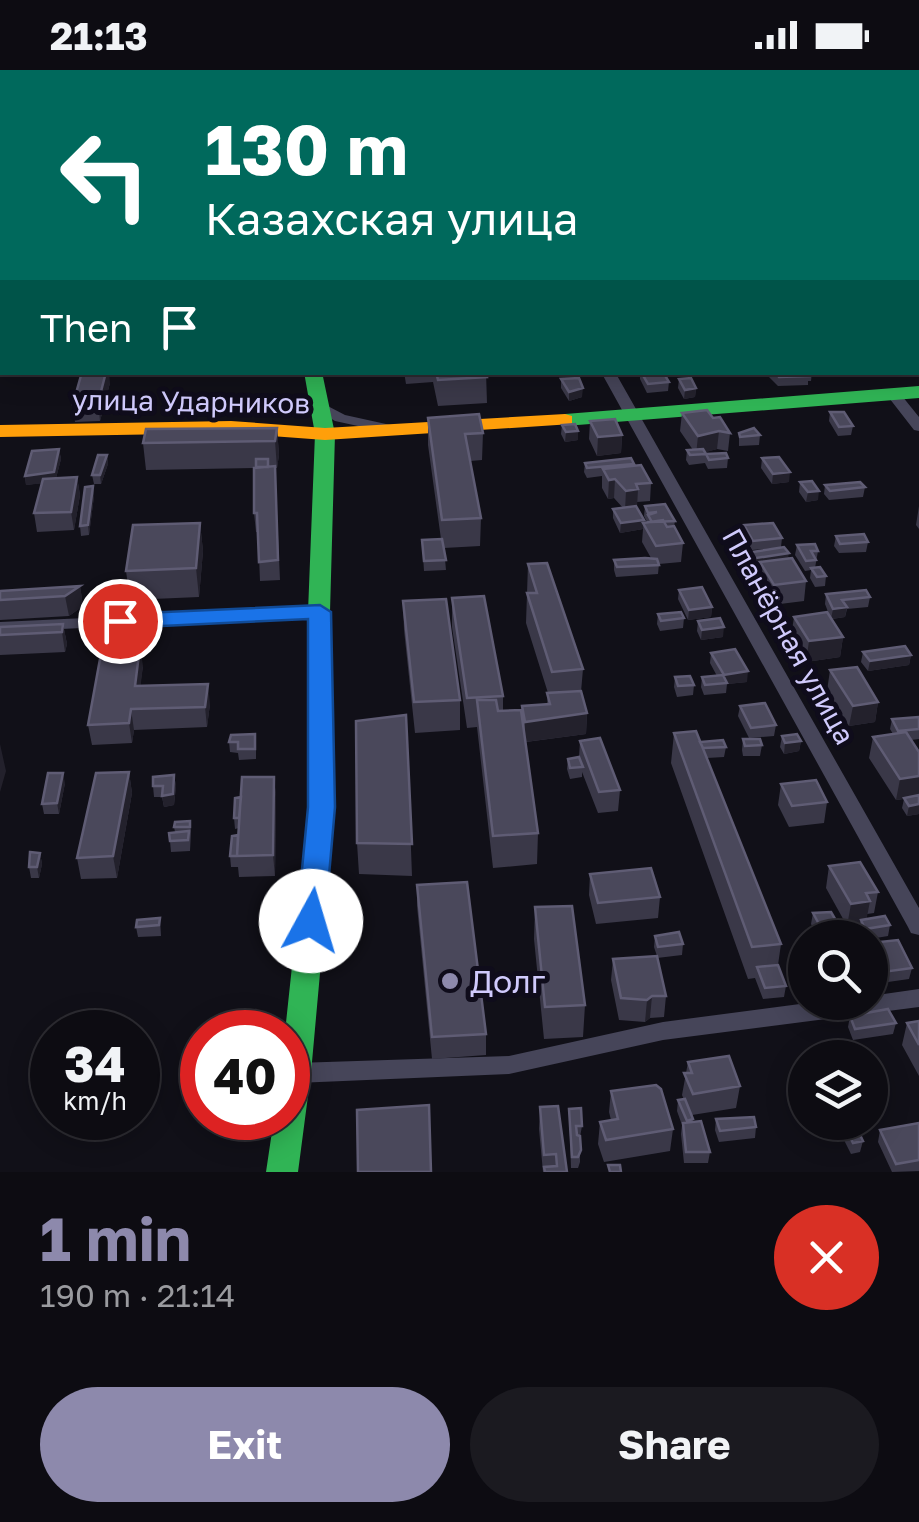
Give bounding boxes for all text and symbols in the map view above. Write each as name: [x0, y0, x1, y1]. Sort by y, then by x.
text: 21:13: [50, 13, 148, 58]
text: 130 m: [205, 106, 408, 190]
icon: left: [40, 110, 170, 240]
text: Казахская улица: [205, 191, 579, 245]
icon: arrive: [152, 300, 207, 355]
text: Then: [40, 305, 132, 350]
street label: улица Ударников: [72, 382, 310, 420]
street label: Планёрная улица: [716, 522, 862, 750]
pin: [78, 579, 163, 664]
icon: arrive: [93, 594, 148, 649]
position arrow: [259, 869, 363, 973]
map controls: [788, 920, 888, 1140]
button: search: [788, 920, 888, 1020]
place label: Долг: [470, 962, 546, 1000]
marker: Долг: [439, 970, 461, 992]
speed limit sign: 40: [180, 1010, 310, 1140]
text: 34: [64, 1033, 126, 1093]
button: layers: [788, 1040, 888, 1140]
text: km/h: [63, 1085, 127, 1116]
text: 1 min: [40, 1202, 191, 1274]
button: close: [774, 1205, 879, 1310]
text: 190 m · 21:14: [40, 1276, 235, 1314]
button: Exit: [40, 1387, 450, 1502]
button: Share: [470, 1387, 879, 1502]

